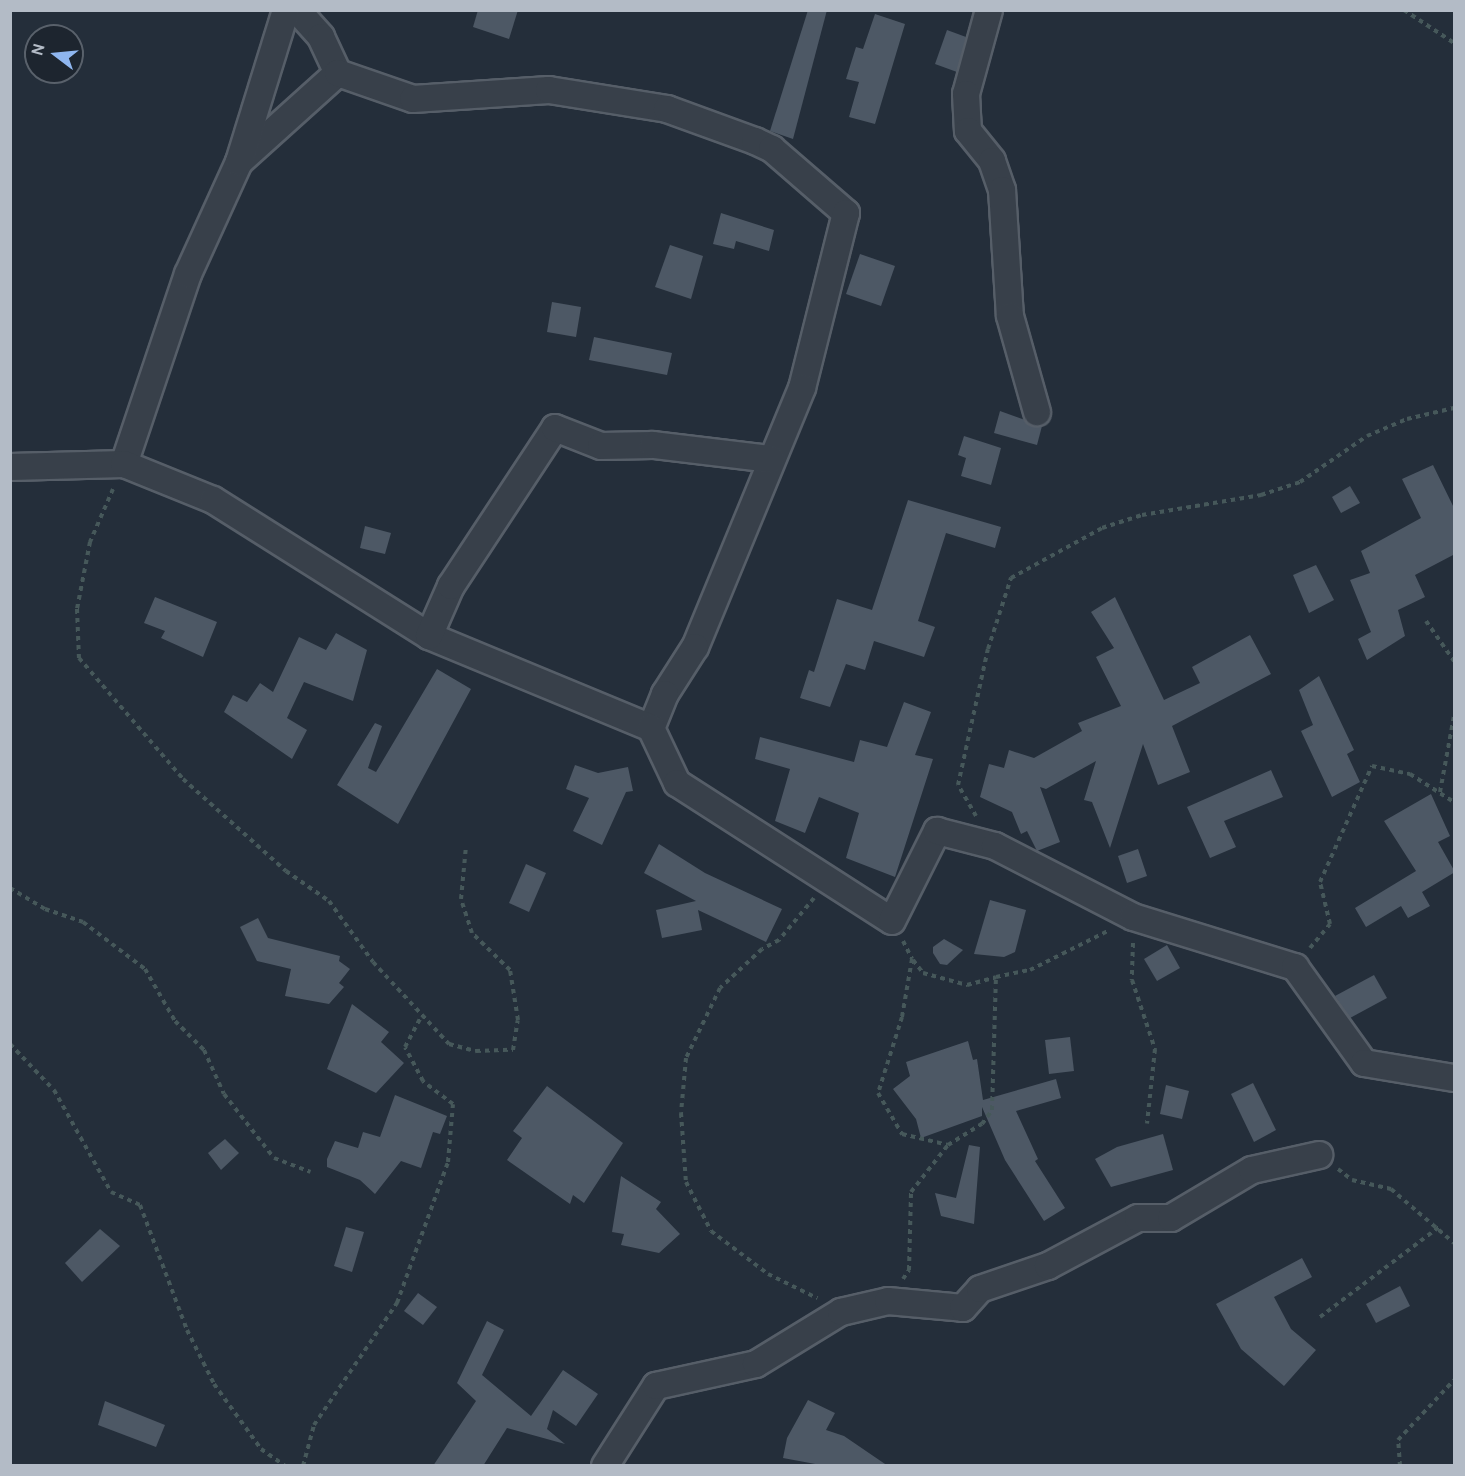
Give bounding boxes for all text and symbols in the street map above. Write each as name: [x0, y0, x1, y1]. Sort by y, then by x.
north arrow: [24, 24, 84, 84]
text: N: [27, 41, 49, 58]

